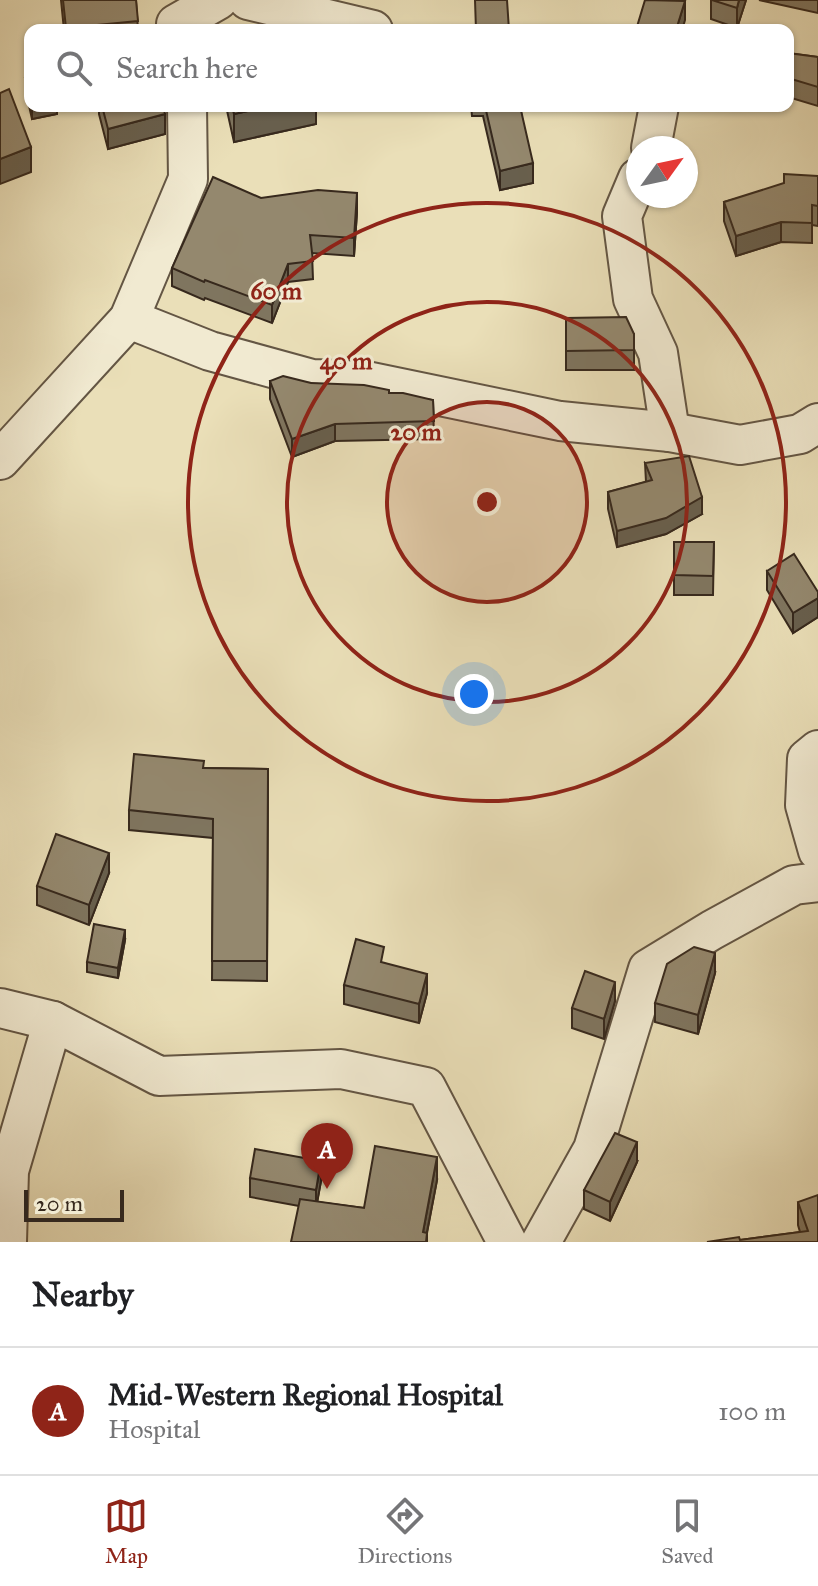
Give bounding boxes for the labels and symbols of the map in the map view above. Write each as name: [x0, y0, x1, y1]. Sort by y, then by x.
north arrow: [626, 136, 698, 208]
text: 60 m: [250, 276, 303, 306]
text: 40 m: [320, 346, 373, 376]
text: 20 m: [390, 417, 442, 447]
centre of rings: [473, 488, 501, 516]
your location: [454, 674, 494, 714]
pin: A: [301, 1123, 353, 1189]
scale bar: [24, 1186, 124, 1222]

